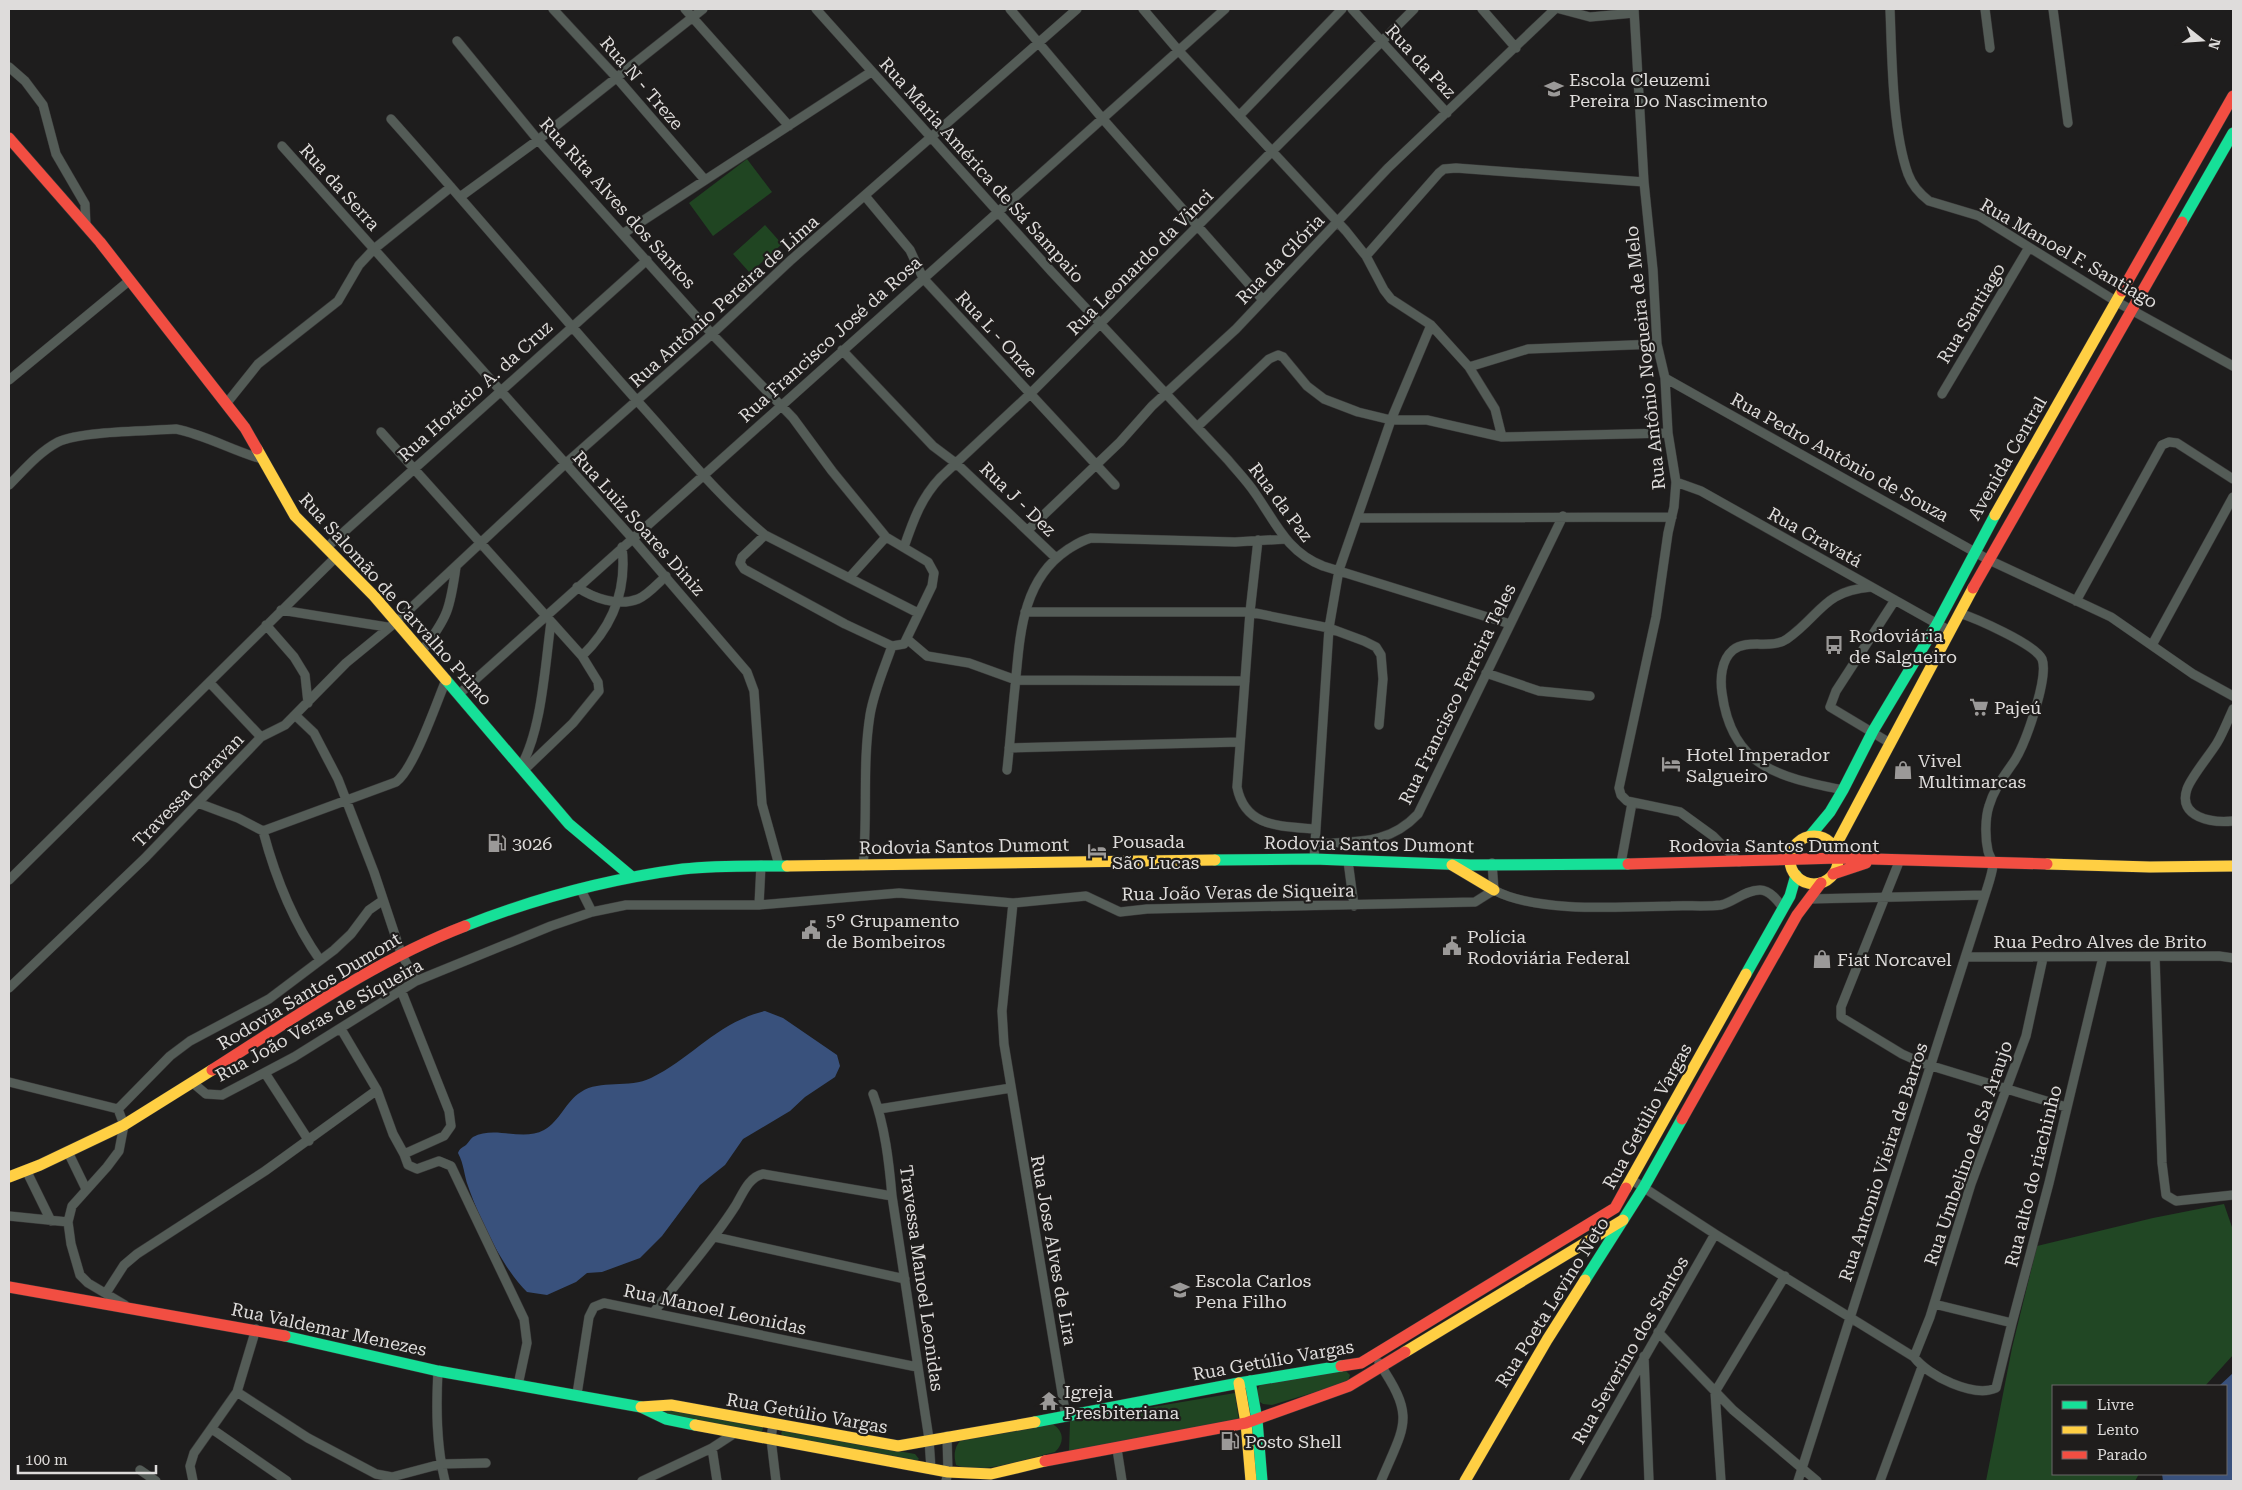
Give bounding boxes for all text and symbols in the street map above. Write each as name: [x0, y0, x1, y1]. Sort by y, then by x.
north arrow: [2177, 15, 2227, 65]
street label: Rua da Paz: [1382, 20, 1461, 103]
street label: Rua N - Treze: [596, 32, 688, 134]
text: N: [2205, 36, 2224, 52]
street label: Rua Maria América de Sá Sampaio: [875, 53, 1089, 287]
place label: Escola Cleuzemi Pereira Do Nascimento: [1569, 69, 1768, 111]
school or university icon: Escola Cleuzemi Pereira Do Nascimento: [1543, 78, 1565, 100]
street label: Rua Rita Alves dos Santos: [536, 113, 700, 293]
street label: Rua da Serra: [296, 139, 385, 235]
street label: Rua Leonardo da Vinci: [1063, 185, 1217, 339]
street label: Rua Manoel F. Santiago: [1977, 194, 2161, 312]
street label: Rua da Glória: [1232, 209, 1328, 308]
street label: Rua Antônio Pereira de Lima: [625, 210, 823, 391]
street label: Rua Antônio Nogueira de Melo: [1621, 225, 1669, 491]
street label: Rua Francisco José da Rosa: [734, 251, 926, 426]
street label: Rua Santiago: [1933, 259, 2009, 367]
street label: Rua L - Onze: [952, 287, 1042, 382]
street label: Rua Horácio A. da Cruz: [394, 316, 557, 466]
street label: Rua Pedro Antônio de Souza: [1727, 388, 1953, 526]
street label: Avenida Central: [1963, 392, 2051, 523]
street label: Rua Luiz Soares Diniz: [569, 447, 710, 600]
street label: Rua J - Dez: [976, 458, 1061, 541]
street label: Rua da Paz: [1245, 459, 1318, 546]
street label: Rua Salomão de Carvalho Primo: [295, 489, 497, 709]
street label: Rua Gravatá: [1764, 503, 1866, 572]
street label: Rua Francisco Ferreira Teles: [1394, 580, 1520, 808]
place label: Rodoviária de Salgueiro: [1849, 625, 1957, 667]
bus stop icon: Rodoviária de Salgueiro: [1823, 634, 1845, 656]
supermarket icon: Pajeú: [1968, 696, 1990, 718]
place label: Pajeú: [1994, 697, 2041, 718]
street label: Travessa Caravan: [128, 728, 248, 851]
place label: Hotel Imperador Salgueiro: [1686, 744, 1830, 786]
place label: Vivel Multimarcas: [1918, 750, 2026, 792]
hotel icon: Hotel Imperador Salgueiro: [1660, 753, 1682, 775]
shop icon: Vivel Multimarcas: [1892, 759, 1914, 781]
place label: Pousada São Lucas: [1112, 831, 1199, 873]
fuel station icon: 3026: [486, 832, 508, 854]
street label: Rodovia Santos Dumont: [1264, 832, 1475, 856]
place label: 3026: [512, 833, 552, 854]
street label: Rodovia Santos Dumont: [859, 834, 1070, 858]
street label: Rodovia Santos Dumont: [1669, 835, 1879, 856]
hotel icon: Pousada São Lucas: [1086, 840, 1108, 862]
street label: Rua João Veras de Siqueira: [1121, 879, 1355, 905]
place label: 5º Grupamento de Bombeiros: [826, 910, 959, 952]
public building icon: 5º Grupamento de Bombeiros: [800, 919, 822, 941]
place label: Polícia Rodoviária Federal: [1467, 926, 1630, 968]
street label: Rodovia Santos Dumont: [213, 928, 405, 1054]
street label: Rua Pedro Alves de Brito: [1993, 931, 2207, 952]
public building icon: Polícia Rodoviária Federal: [1441, 935, 1463, 957]
shop icon: Fiat Norcavel: [1811, 948, 1833, 970]
place label: Fiat Norcavel: [1837, 949, 1952, 970]
street label: Rua João Veras de Siqueira: [212, 954, 426, 1086]
street label: Rua Umbelino de Sa Araujo: [1920, 1038, 2016, 1268]
street label: Rua Getúlio Vargas: [1598, 1039, 1696, 1193]
street label: Rua Antonio Vieira de Barros: [1834, 1040, 1932, 1284]
street label: Rua alto do riachinho: [2000, 1083, 2066, 1269]
street label: Rua Jose Alves de Lira: [1027, 1153, 1081, 1347]
street label: Travessa Manoel Leonidas: [896, 1164, 948, 1392]
street label: Rua Poeta Levino Neto: [1491, 1213, 1613, 1391]
street label: Rua Severino dos Santos: [1567, 1252, 1693, 1448]
place label: Escola Carlos Pena Filho: [1195, 1270, 1311, 1312]
street label: Rua Manoel Leonidas: [622, 1279, 808, 1339]
school or university icon: Escola Carlos Pena Filho: [1169, 1279, 1191, 1301]
street label: Rua Valdemar Menezes: [229, 1298, 429, 1360]
street label: Rua Getúlio Vargas: [1191, 1335, 1355, 1385]
place label: Igreja Presbiteriana: [1064, 1381, 1180, 1423]
legend: [2052, 1385, 2227, 1475]
street label: Rua Getúlio Vargas: [725, 1388, 889, 1438]
temple icon: Igreja Presbiteriana: [1038, 1390, 1060, 1412]
text: Livre: [2097, 1396, 2134, 1414]
text: Lento: [2097, 1421, 2139, 1439]
fuel station icon: Posto Shell: [1219, 1430, 1241, 1452]
place label: Posto Shell: [1245, 1431, 1342, 1452]
scale bar: [18, 1442, 155, 1474]
text: Parado: [2097, 1446, 2147, 1464]
text: 100 m: [25, 1451, 68, 1469]

